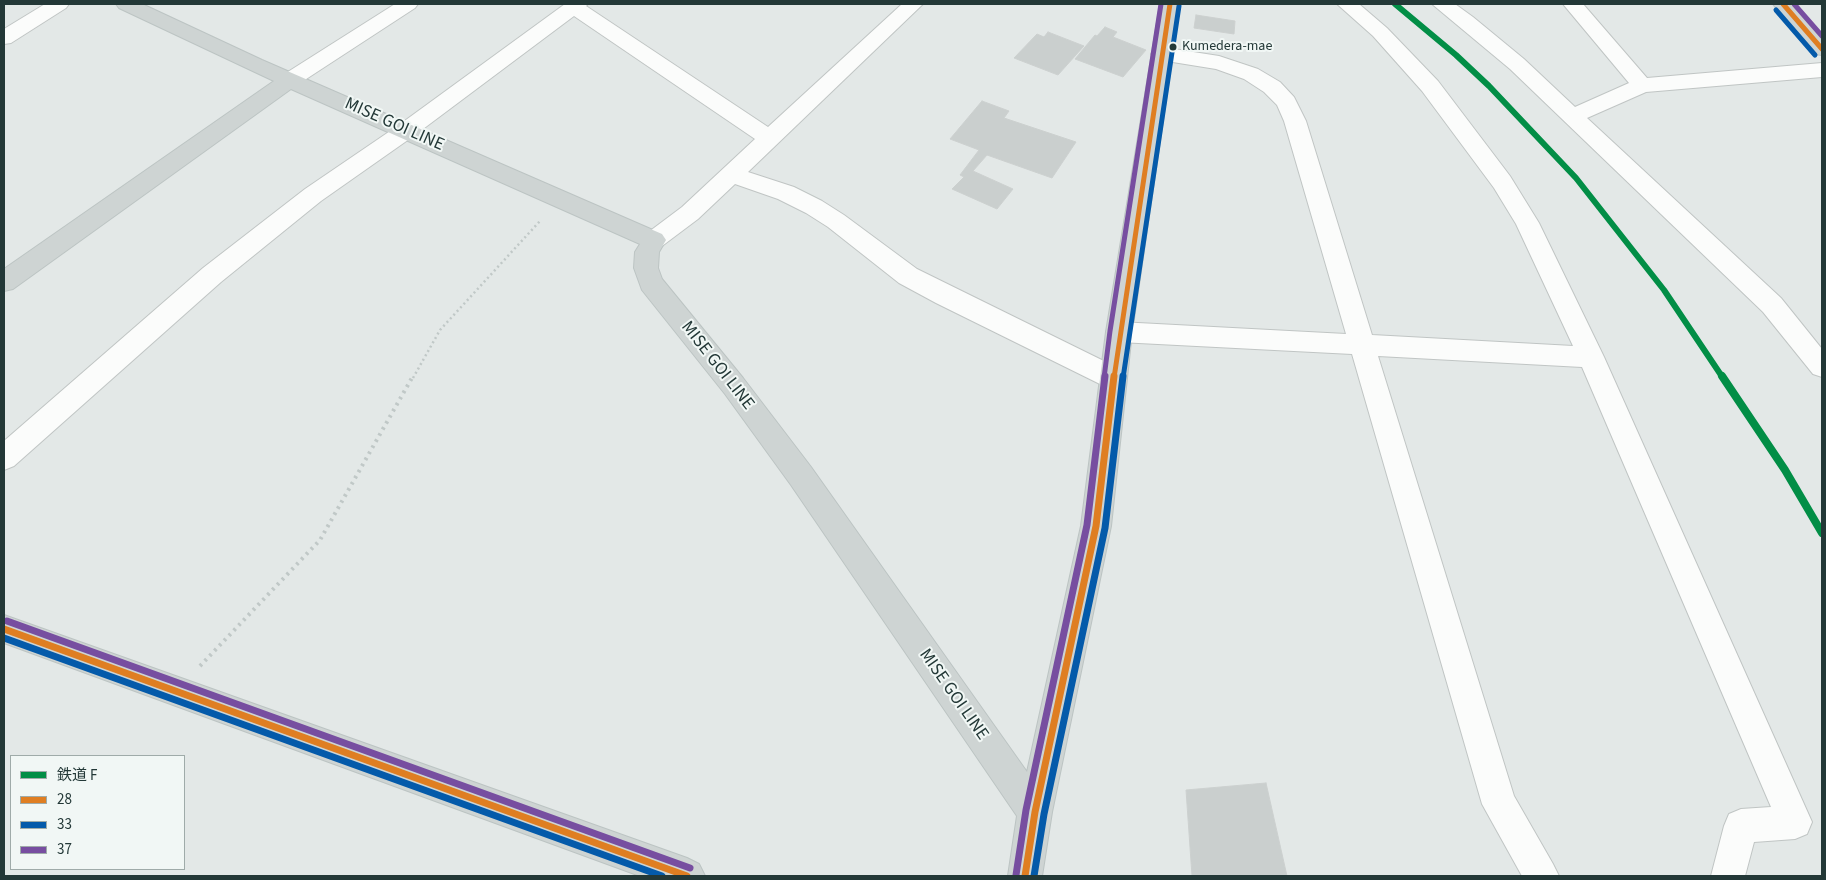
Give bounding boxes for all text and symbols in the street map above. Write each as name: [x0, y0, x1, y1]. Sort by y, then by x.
place label: Kumedera-mae: [1182, 39, 1272, 55]
marker: Kumedera-mae: [1168, 42, 1178, 52]
street label: MISE GOI LINE: [341, 93, 447, 157]
street label: MISE GOI LINE: [676, 317, 758, 415]
street label: MISE GOI LINE: [914, 645, 992, 745]
legend: [10, 755, 185, 870]
text: 鉄道 F: [57, 765, 97, 786]
text: 28: [57, 789, 72, 810]
text: 33: [57, 814, 72, 835]
text: 37: [57, 839, 72, 860]

